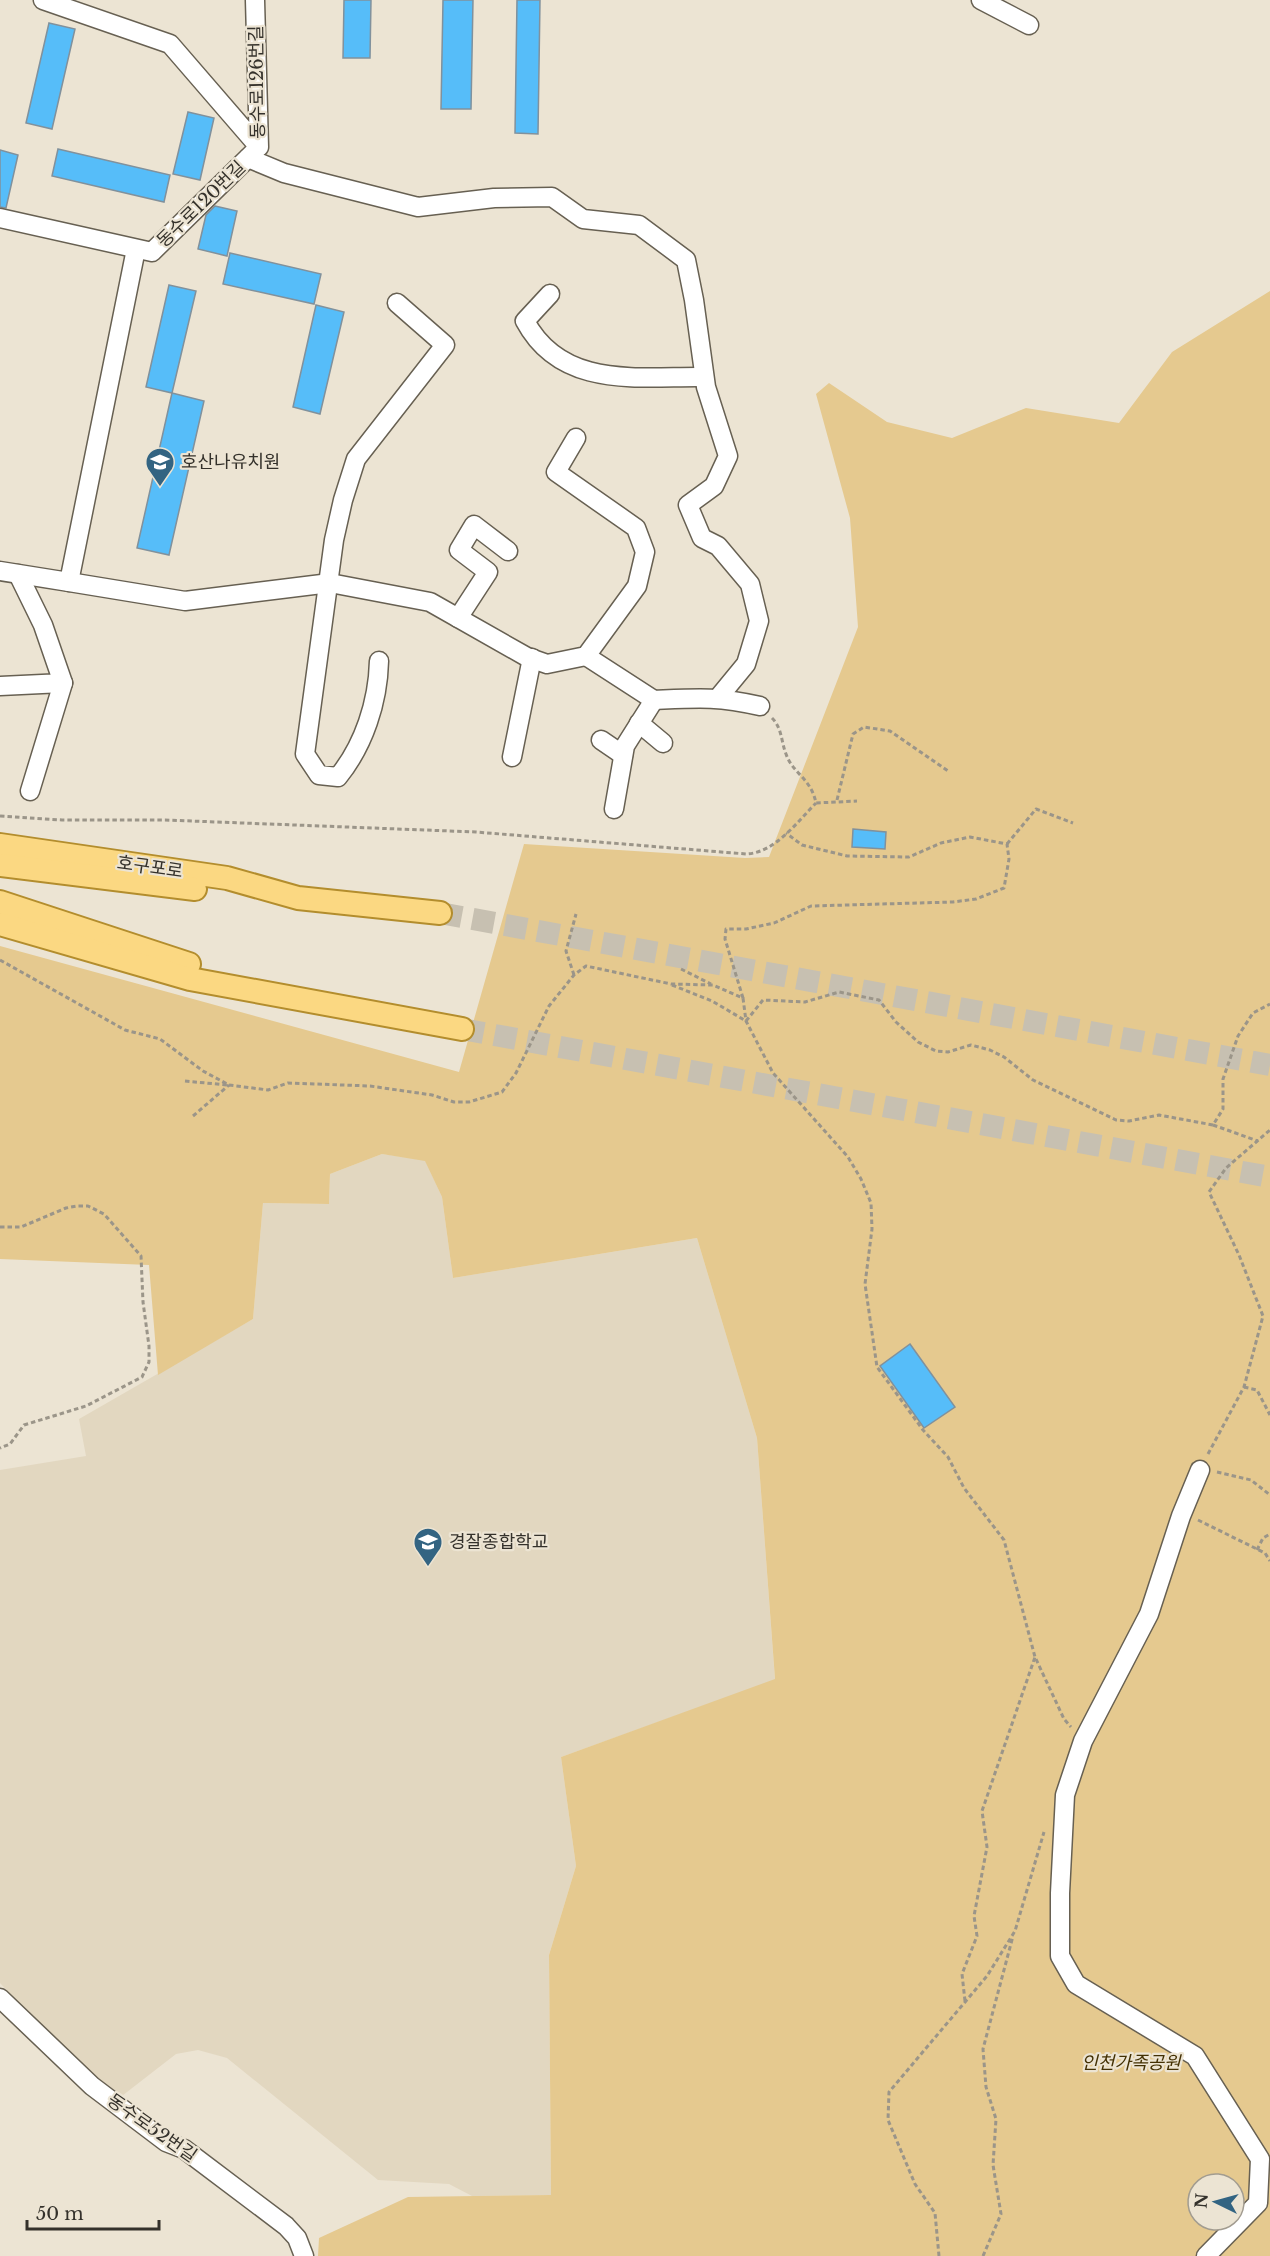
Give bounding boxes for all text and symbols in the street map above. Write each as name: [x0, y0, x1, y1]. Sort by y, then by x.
street label: 동수로126번길: [245, 25, 269, 139]
street label: 동수로120번길: [152, 156, 250, 252]
school or university icon: 호산나유치원: [144, 446, 176, 488]
place label: 호산나유치원: [181, 451, 280, 473]
street label: 호구포로: [116, 851, 184, 883]
school or university icon: 경잘종합학교: [412, 1526, 444, 1568]
place label: 경잘종합학교: [449, 1531, 548, 1553]
park label: 인천가족공원: [1081, 2052, 1182, 2074]
street label: 동수로52번길: [103, 2089, 201, 2167]
north arrow: [1186, 2172, 1246, 2232]
text: N: [1190, 2192, 1212, 2209]
scale bar: [27, 2193, 159, 2231]
text: 50 m: [36, 2203, 84, 2225]

